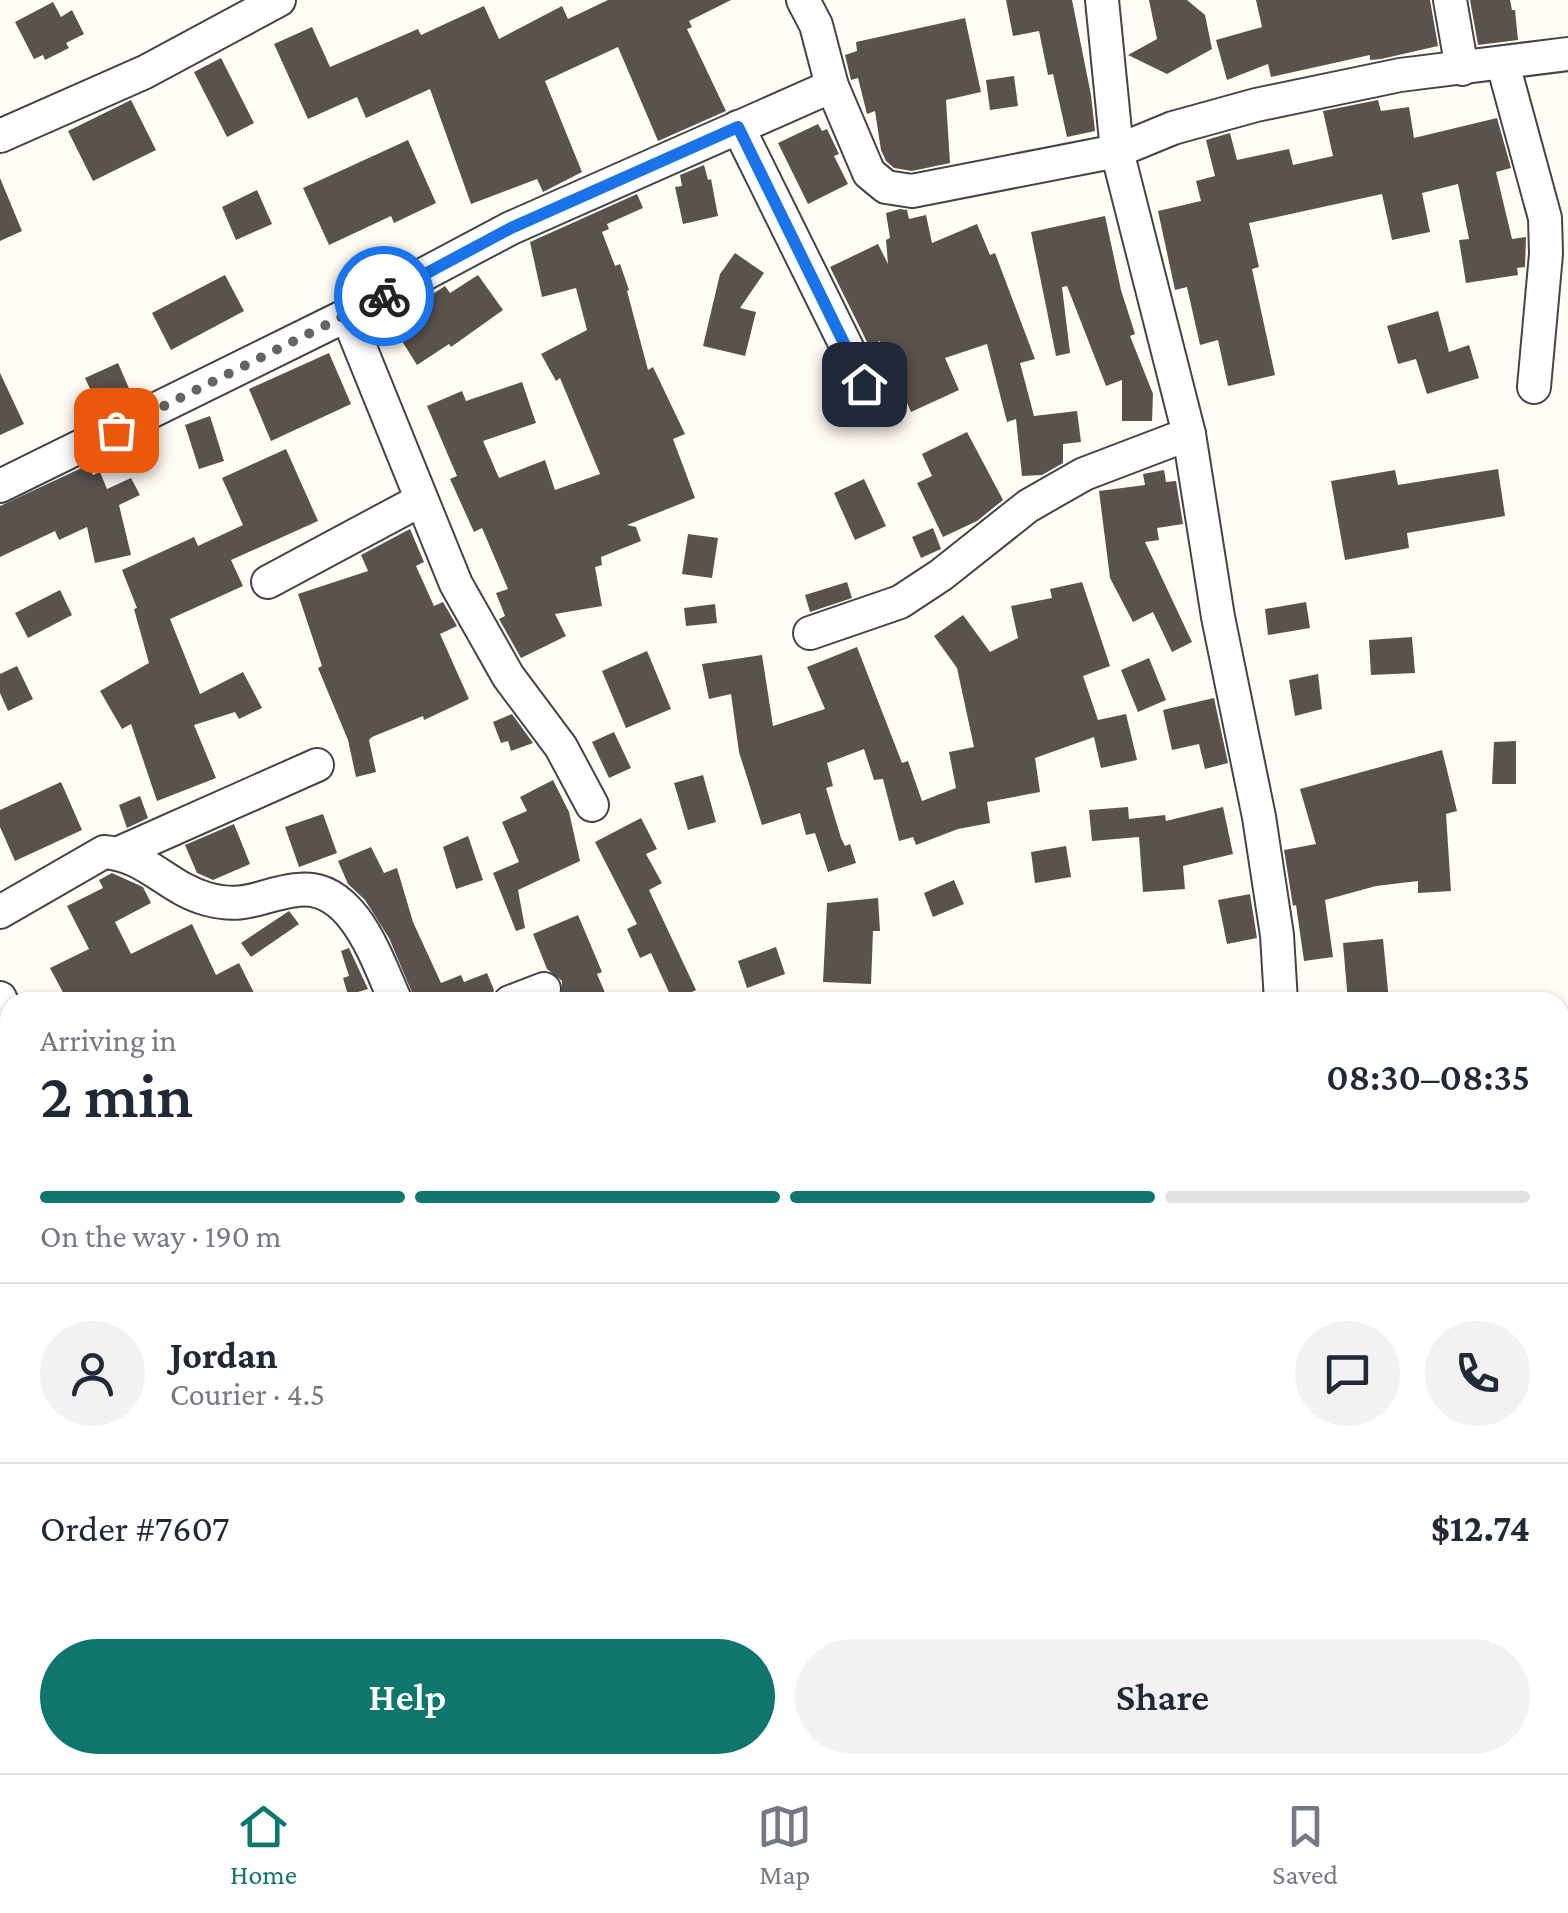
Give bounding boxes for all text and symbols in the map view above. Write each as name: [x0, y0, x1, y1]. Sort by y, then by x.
courier: [334, 246, 434, 346]
icon: bike: [357, 269, 412, 324]
pin: [822, 342, 907, 427]
icon: home: [837, 357, 892, 412]
pin: [74, 388, 159, 473]
icon: bag: [89, 403, 144, 458]
text: Arriving in: [40, 1022, 177, 1058]
text: 08:30–08:35: [1326, 1056, 1530, 1098]
text: 2 min: [40, 1059, 193, 1131]
text: On the way · 190 m: [40, 1218, 282, 1254]
button: person: [40, 1321, 145, 1426]
button: chat: [1295, 1321, 1400, 1426]
button: phone: [1425, 1321, 1530, 1426]
text: Jordan: [170, 1334, 278, 1376]
text: Courier · 4.5: [170, 1376, 325, 1412]
text: Order #7607: [40, 1507, 230, 1549]
text: $12.74: [1431, 1507, 1530, 1549]
button: Help: [40, 1639, 775, 1754]
button: Share: [795, 1639, 1530, 1754]
tab: Home: [230, 1799, 297, 1890]
tab: Map: [757, 1799, 812, 1890]
tab: Saved: [1272, 1799, 1338, 1890]

